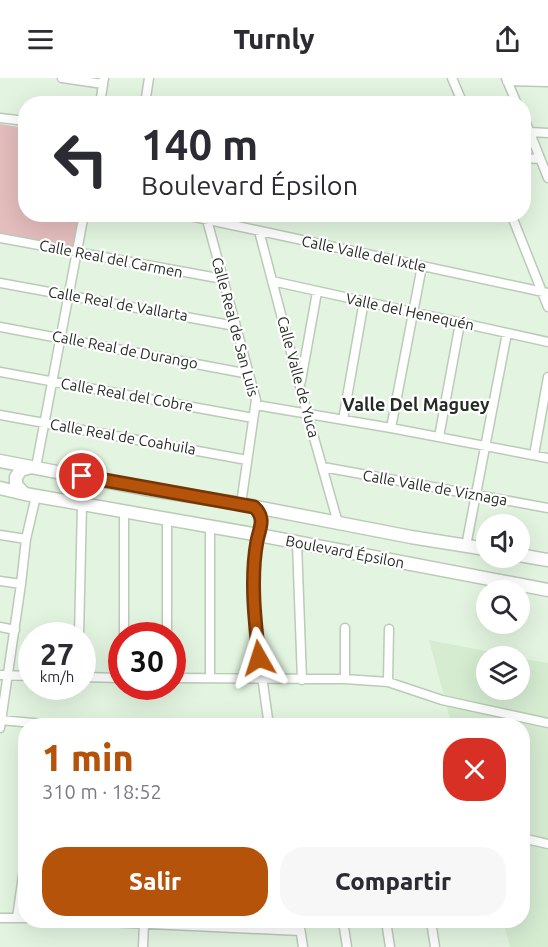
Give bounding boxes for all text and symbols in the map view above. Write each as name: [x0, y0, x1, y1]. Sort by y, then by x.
icon: menu: [24, 23, 57, 56]
icon: share: [491, 23, 524, 56]
text: Turnly: [234, 24, 314, 54]
icon: left: [42, 120, 120, 198]
text: 140 m: [141, 121, 258, 168]
text: Boulevard Épsilon: [141, 170, 358, 200]
street label: Calle Valle del Ixtle: [300, 232, 428, 275]
street label: Calle Real del Carmen: [38, 236, 184, 281]
street label: Calle Real de San Luis: [209, 255, 262, 398]
street label: Calle Real de Vallarta: [47, 283, 189, 324]
street label: Valle del Henequén: [344, 290, 476, 333]
street label: Calle Valle de Yuca: [274, 314, 323, 439]
street label: Calle Real de Durango: [51, 327, 199, 372]
street label: Calle Real del Cobre: [59, 374, 195, 415]
district label: Valle Del Maguey: [342, 394, 490, 414]
street label: Calle Real de Coahuila: [49, 415, 197, 458]
pin: [56, 450, 107, 501]
icon: arrive: [65, 459, 98, 492]
street label: Calle Valle de Viznaga: [361, 466, 509, 509]
map controls: [476, 514, 530, 700]
button: sound: [476, 514, 530, 568]
street label: Boulevard Épsilon: [284, 532, 406, 571]
button: search: [476, 580, 530, 634]
speed limit sign: 30: [108, 622, 186, 700]
position arrow: [227, 626, 291, 690]
text: 27: [40, 637, 74, 671]
button: layers: [476, 646, 530, 700]
text: km/h: [40, 668, 74, 685]
text: 1 min: [42, 737, 134, 778]
button: close: [443, 738, 506, 801]
text: 310 m · 18:52: [42, 780, 162, 803]
button: Salir: [42, 847, 268, 916]
button: Compartir: [280, 847, 506, 916]

